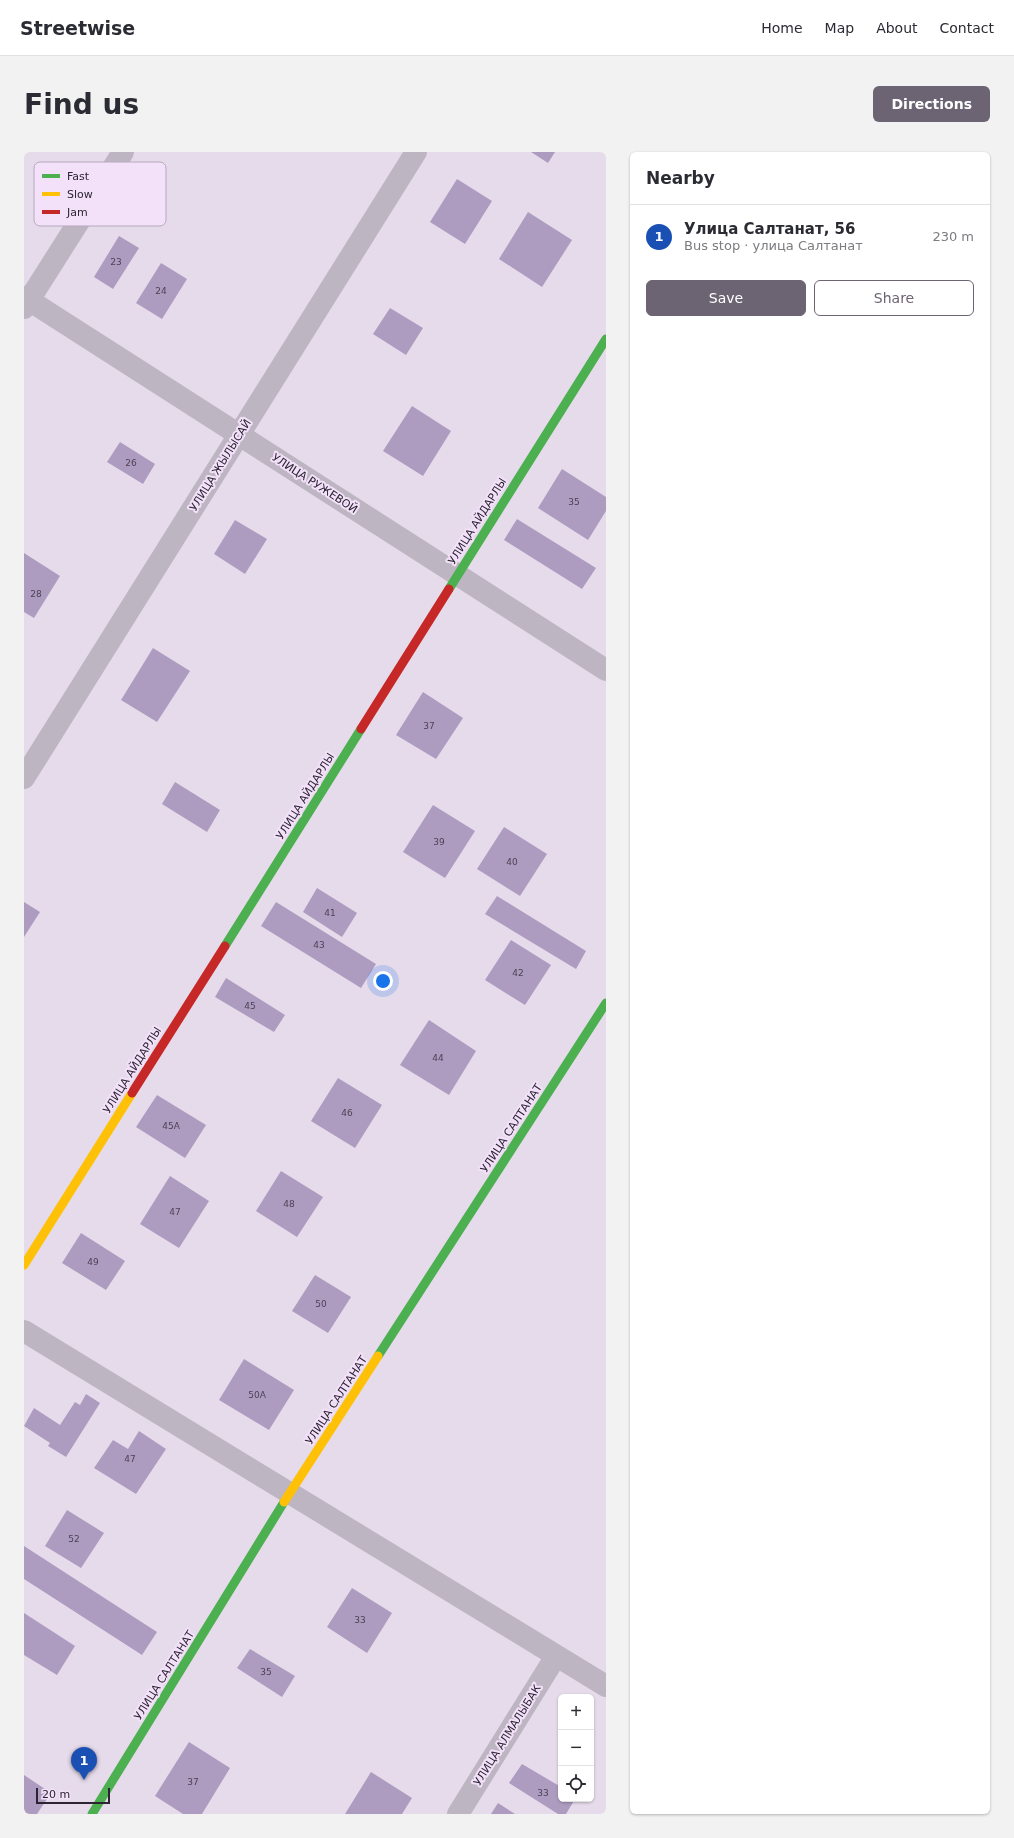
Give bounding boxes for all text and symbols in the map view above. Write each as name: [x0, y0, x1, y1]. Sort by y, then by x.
text: Streetwise: [20, 17, 135, 39]
text: Home: [761, 20, 803, 36]
text: Map: [825, 20, 854, 36]
text: About: [876, 20, 918, 36]
text: Contact: [940, 20, 994, 36]
button: Directions: [873, 86, 990, 122]
text: Find us: [24, 88, 139, 121]
legend: [34, 162, 166, 226]
text: Nearby: [646, 168, 715, 188]
text: Fast: [67, 170, 90, 183]
text: Slow: [67, 188, 93, 201]
text: Jam: [66, 206, 88, 219]
text: Улица Салтанат, 56: [684, 220, 855, 238]
text: 1: [654, 229, 664, 244]
text: 230 m: [932, 229, 974, 244]
text: Bus stop · улица Салтанат: [684, 238, 863, 253]
house number: 23: [110, 257, 122, 267]
button: Save: [646, 280, 806, 316]
button: Share: [814, 280, 974, 316]
house number: 24: [155, 286, 167, 296]
street label: УЛИЦА ЖЫЛЫСАЙ: [187, 417, 254, 514]
street label: УЛИЦА РУЖЕВОЙ: [270, 451, 360, 516]
house number: 26: [125, 458, 137, 468]
street label: УЛИЦА АЙДАРЛЫ: [446, 476, 509, 567]
house number: 35: [568, 497, 580, 507]
house number: 28: [30, 589, 42, 599]
house number: 37: [423, 721, 435, 731]
street label: УЛИЦА АЙДАРЛЫ: [274, 751, 337, 842]
house number: 39: [433, 837, 445, 847]
house number: 40: [506, 857, 518, 867]
house number: 41: [324, 908, 336, 918]
house number: 43: [313, 940, 325, 950]
house number: 42: [512, 968, 524, 978]
your location: [373, 971, 393, 991]
house number: 45: [244, 1001, 256, 1011]
street label: УЛИЦА АЙДАРЛЫ: [101, 1025, 164, 1116]
house number: 44: [432, 1053, 444, 1063]
street label: УЛИЦА САЛТАНАТ: [478, 1081, 545, 1175]
house number: 46: [341, 1108, 353, 1118]
house number: 45А: [162, 1121, 181, 1131]
house number: 48: [283, 1199, 295, 1209]
house number: 47: [169, 1207, 181, 1217]
house number: 49: [87, 1257, 99, 1267]
house number: 50: [315, 1299, 327, 1309]
street label: УЛИЦА САЛТАНАТ: [303, 1353, 370, 1447]
house number: 50А: [248, 1390, 267, 1400]
house number: 47: [124, 1454, 136, 1464]
house number: 52: [68, 1534, 80, 1544]
house number: 33: [354, 1615, 366, 1625]
street label: УЛИЦА САЛТАНАТ: [132, 1628, 197, 1722]
house number: 35: [260, 1667, 272, 1677]
street label: УЛИЦА АЛМАЛЫБАК: [471, 1682, 544, 1788]
map controls: [558, 1694, 594, 1802]
button: +: [558, 1694, 594, 1730]
button: −: [558, 1730, 594, 1766]
pin: 1: [71, 1747, 97, 1780]
button: locate: [558, 1766, 594, 1802]
house number: 37: [187, 1777, 199, 1787]
scale bar: [36, 1786, 110, 1805]
text: 20 m: [42, 1788, 70, 1801]
house number: 33: [537, 1788, 549, 1798]

